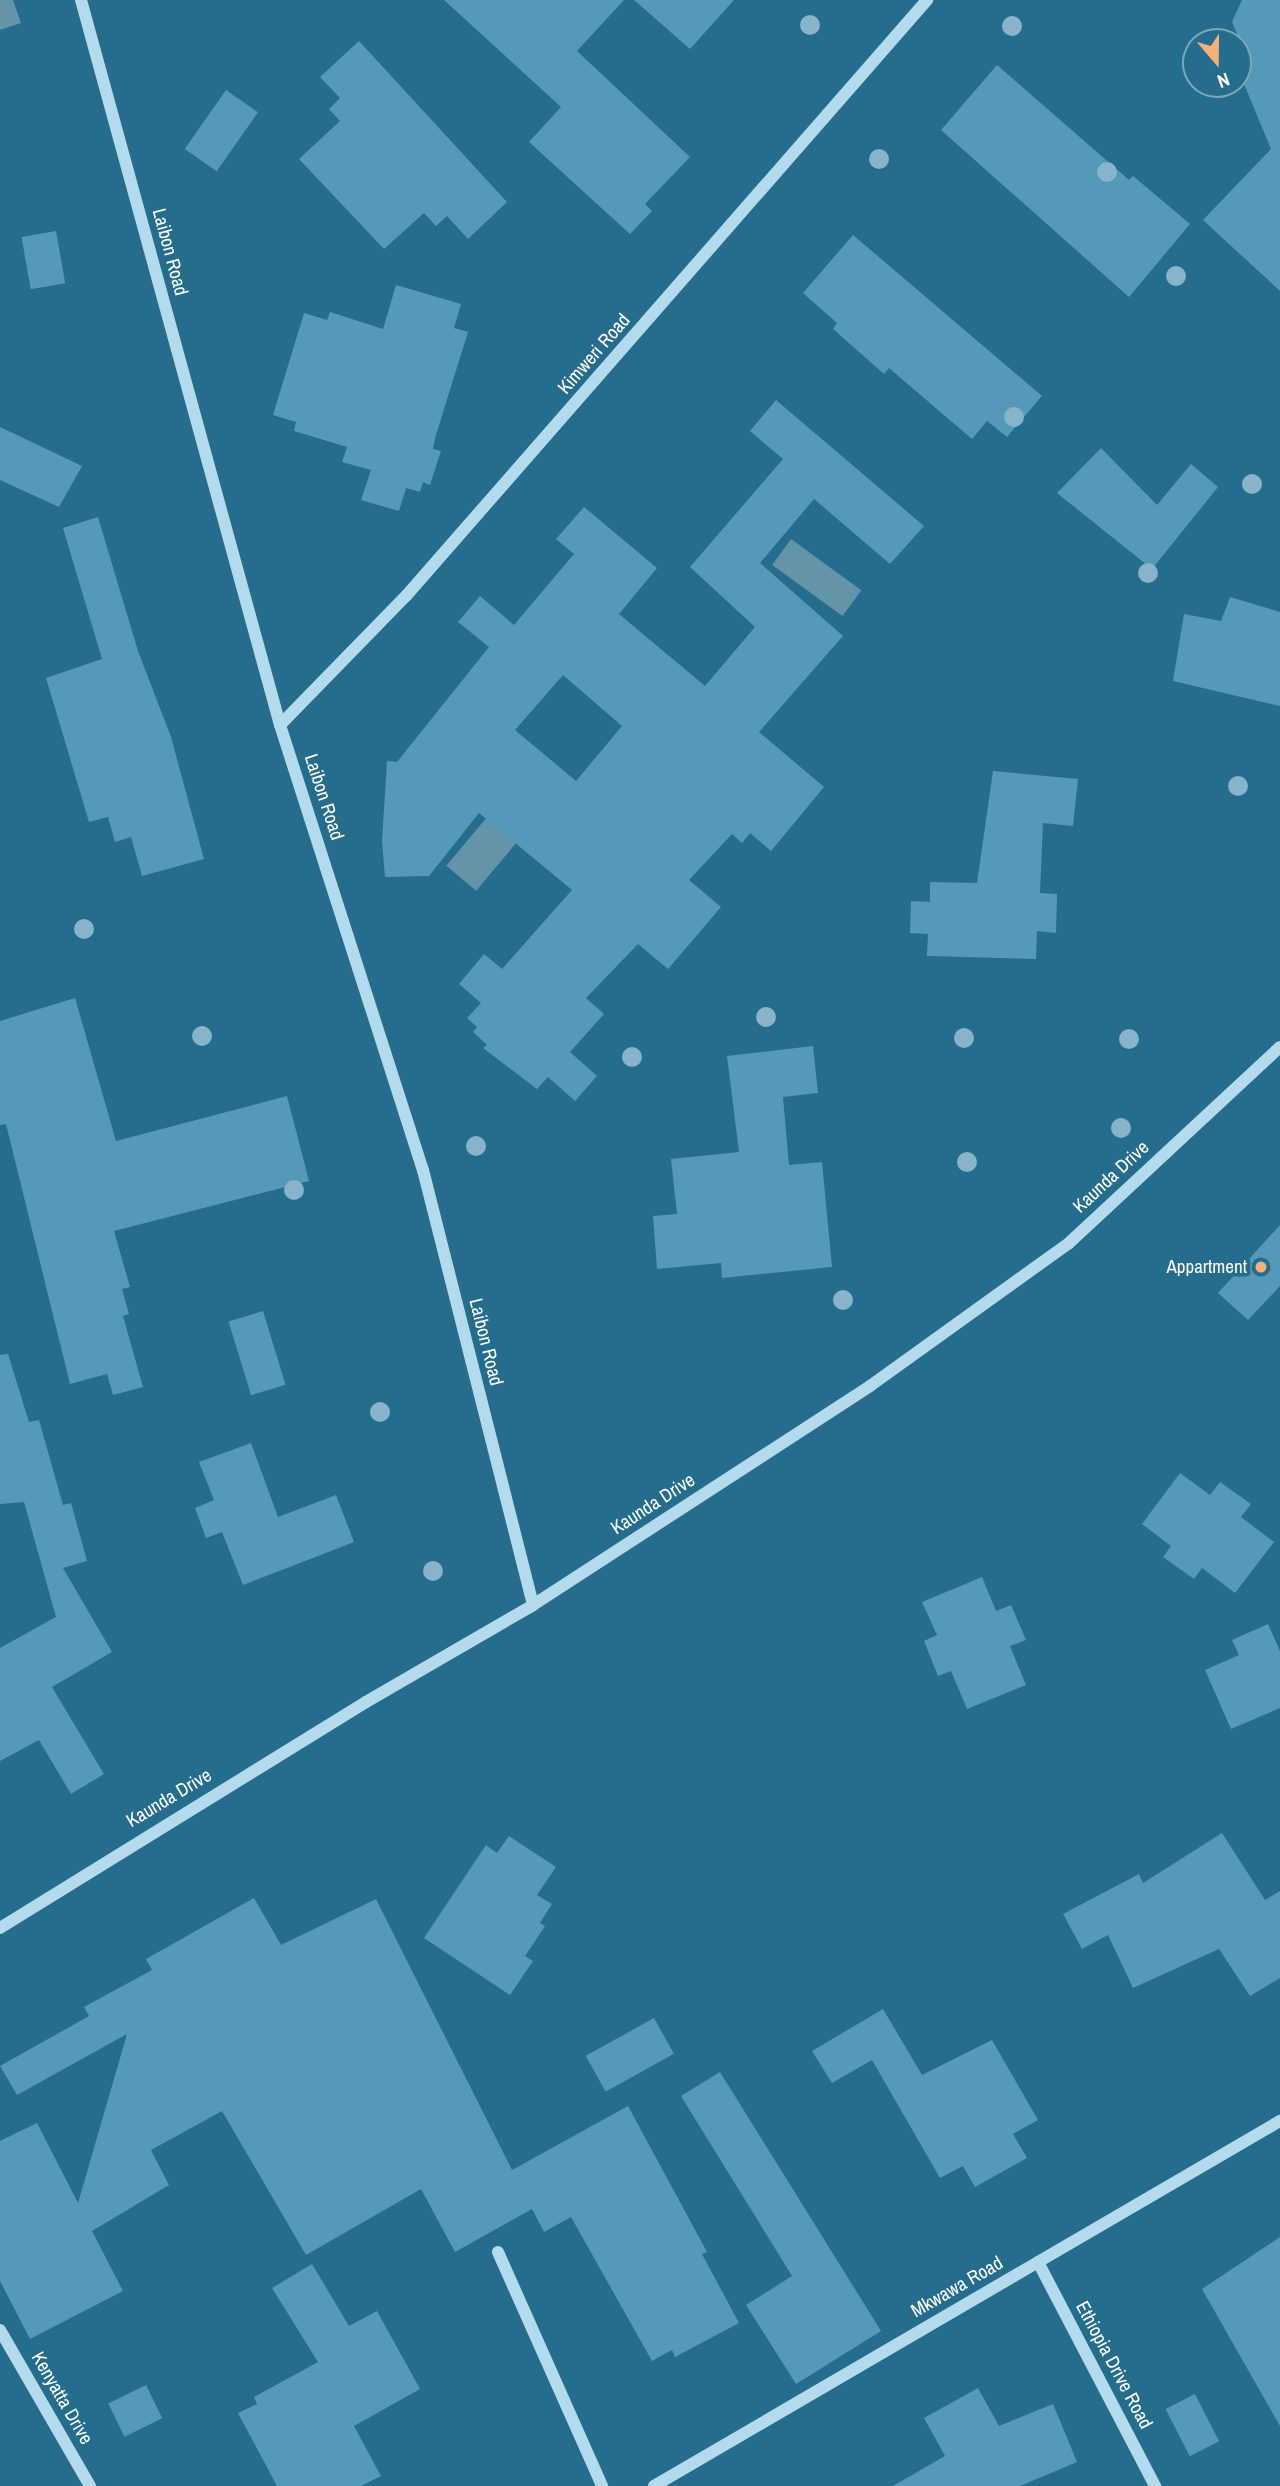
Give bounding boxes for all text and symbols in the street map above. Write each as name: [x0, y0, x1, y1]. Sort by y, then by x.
north arrow: [1182, 28, 1252, 98]
text: N: [1214, 67, 1233, 95]
street label: Laibon Road: [147, 206, 193, 298]
street label: Kimweri Road: [553, 309, 635, 399]
street label: Laibon Road: [299, 751, 349, 843]
street label: Kaunda Drive: [1068, 1136, 1154, 1218]
place label: Appartment: [1166, 1256, 1247, 1278]
marker: Appartment: [1253, 1259, 1269, 1275]
street label: Laibon Road: [464, 1296, 508, 1388]
street label: Kaunda Drive: [607, 1468, 699, 1540]
street label: Kaunda Drive: [122, 1764, 216, 1832]
street label: Mkwawa Road: [907, 2252, 1007, 2322]
street label: Ethiopia Drive Road: [1071, 2297, 1157, 2433]
street label: Kenyatta Drive: [26, 2348, 98, 2448]

